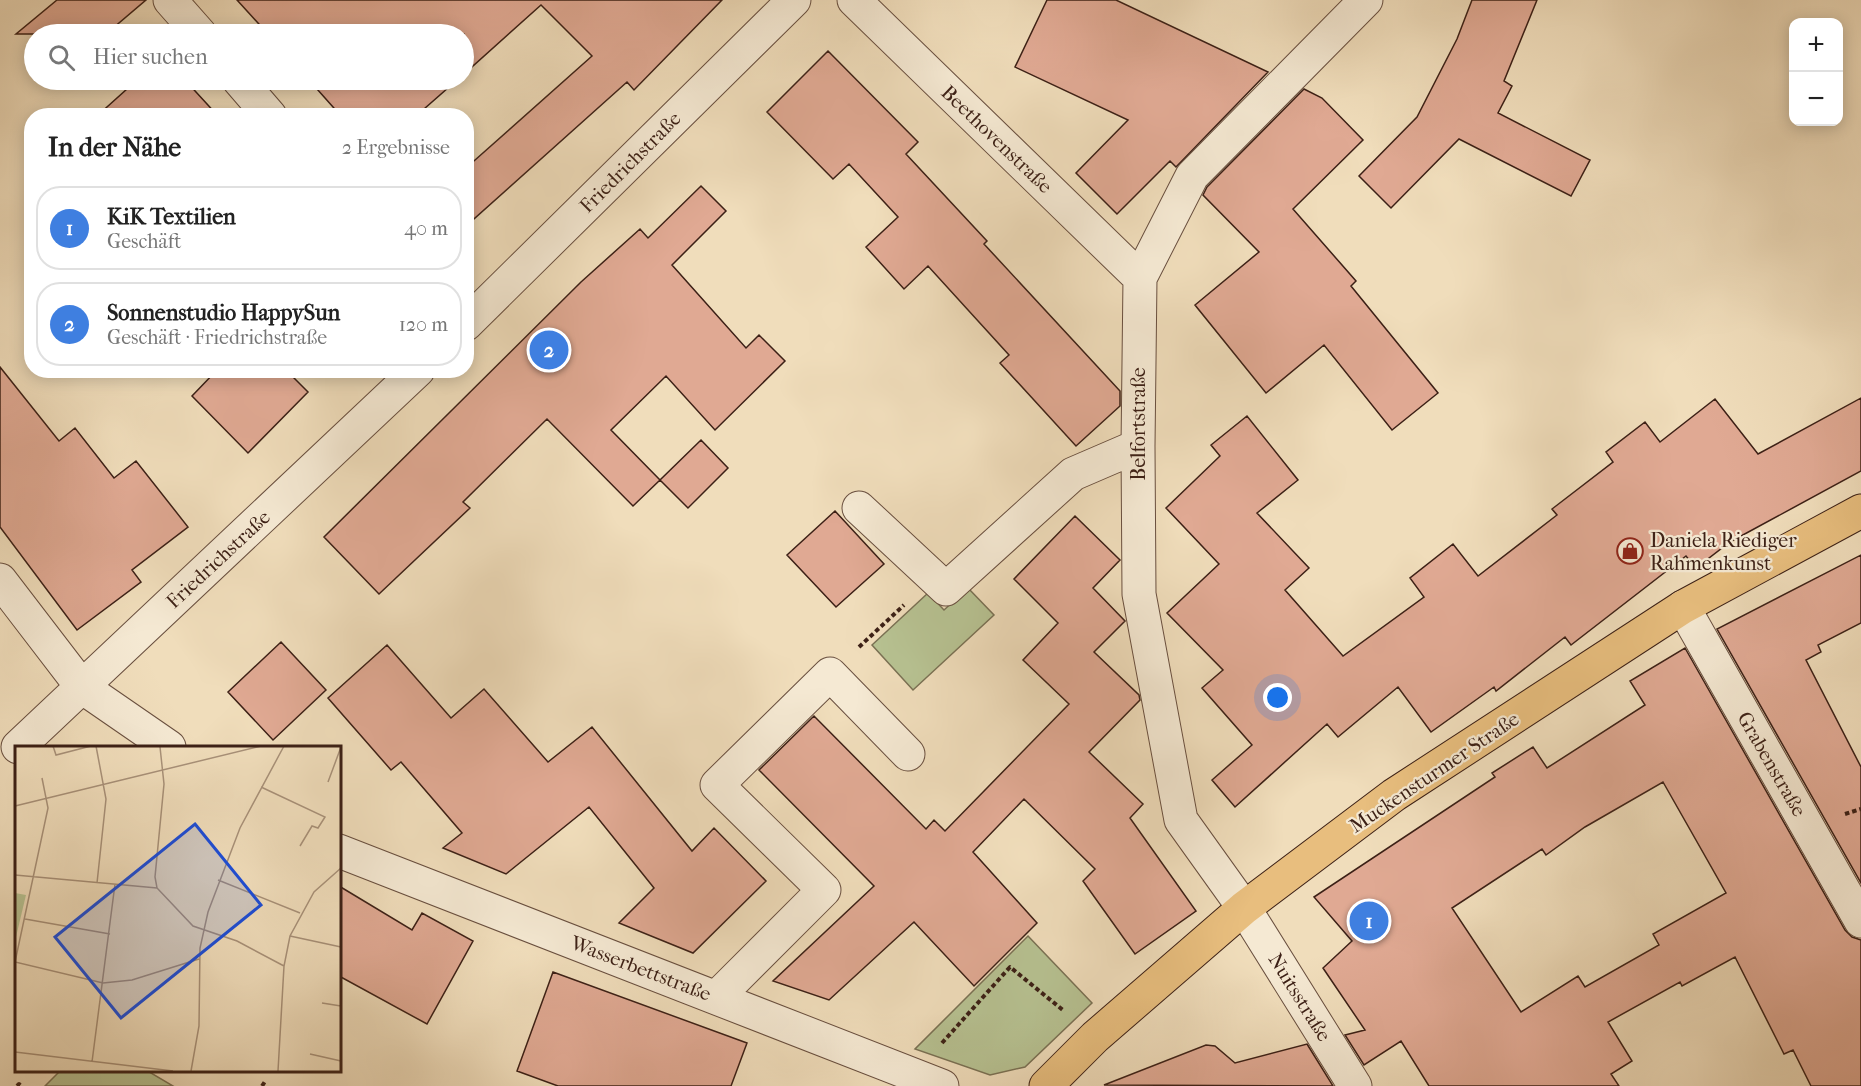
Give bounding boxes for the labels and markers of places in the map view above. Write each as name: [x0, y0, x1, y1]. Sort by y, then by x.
pin: 2: [530, 328, 568, 372]
place label: Daniela Riediger Rahmenkunst: [1650, 529, 1797, 575]
shop icon: Daniela Riediger Rahmenkunst: [1615, 536, 1645, 566]
pin: 1: [1350, 898, 1388, 944]

